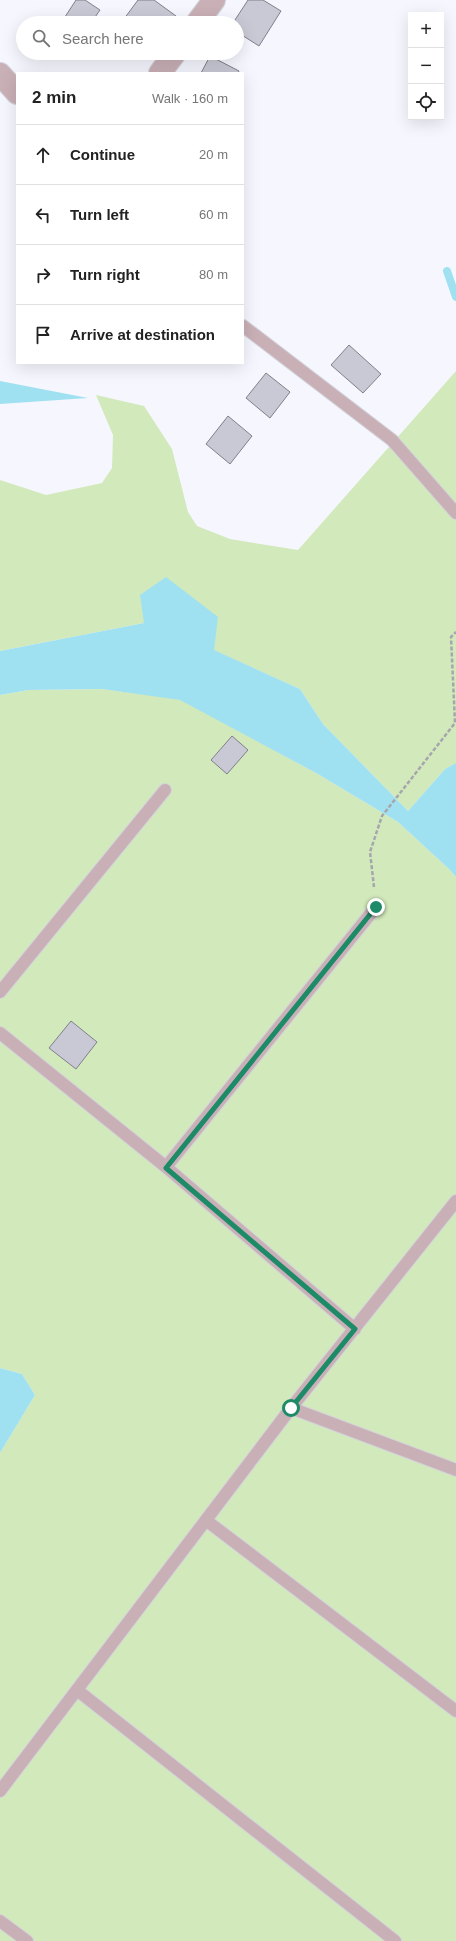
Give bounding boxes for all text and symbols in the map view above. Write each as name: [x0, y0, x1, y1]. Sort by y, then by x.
map controls: [408, 12, 444, 120]
button: +: [408, 12, 444, 48]
search box: [16, 16, 244, 60]
icon: search: [30, 27, 52, 49]
text: Search here: [62, 30, 144, 47]
button: −: [408, 48, 444, 84]
button: locate: [408, 84, 444, 120]
text: 2 min: [32, 88, 76, 107]
text: Walk · 160 m: [152, 91, 228, 106]
icon: ahead: [32, 144, 54, 166]
text: Continue: [70, 146, 135, 163]
text: 20 m: [199, 147, 228, 162]
icon: left: [32, 204, 54, 226]
text: Turn left: [70, 206, 129, 223]
text: 60 m: [199, 207, 228, 222]
icon: right: [32, 264, 54, 286]
text: Turn right: [70, 266, 140, 283]
text: 80 m: [199, 267, 228, 282]
icon: arrive: [32, 324, 54, 346]
text: Arrive at destination: [70, 326, 215, 343]
route end: [367, 898, 385, 916]
route start: [282, 1399, 300, 1417]

